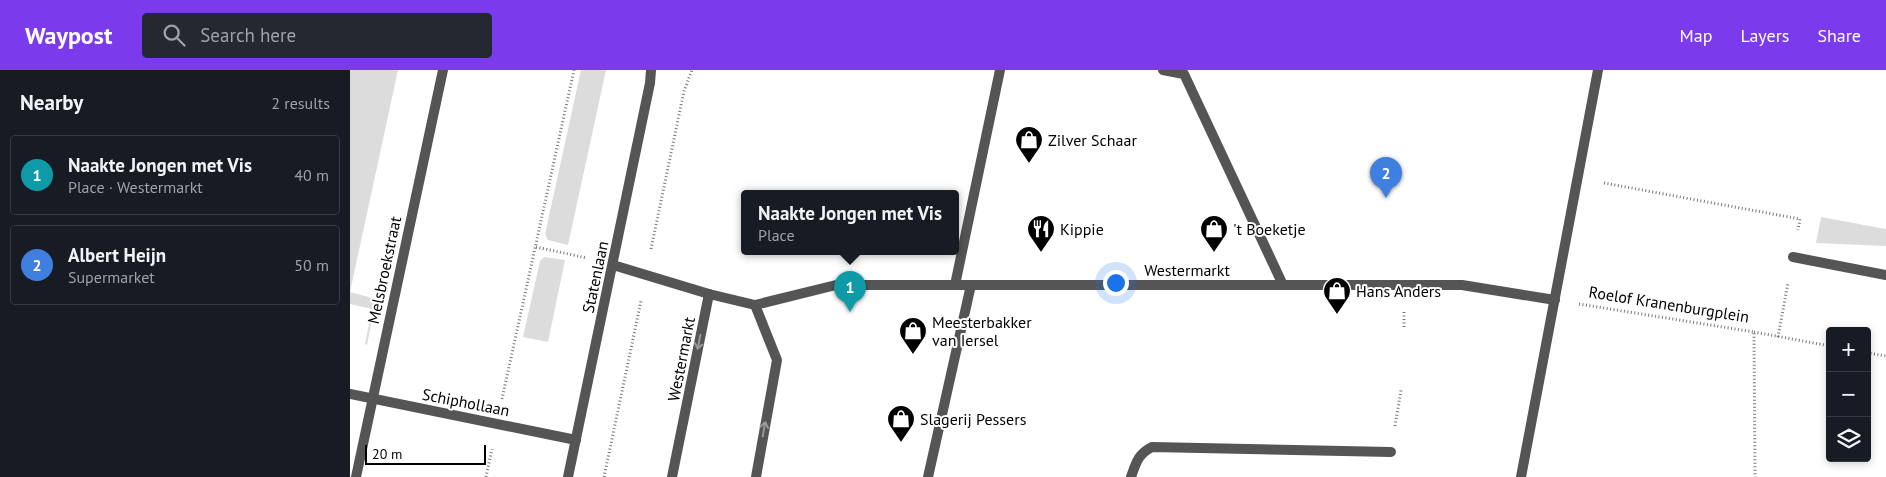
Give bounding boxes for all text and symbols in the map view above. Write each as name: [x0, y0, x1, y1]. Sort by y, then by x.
search box: [142, 13, 492, 58]
text: Waypost: [25, 20, 112, 51]
icon: search: [160, 21, 188, 49]
text: Search here: [200, 23, 296, 47]
text: Map: [1680, 24, 1712, 47]
text: Layers: [1740, 24, 1789, 47]
text: Share: [1817, 24, 1861, 47]
text: Nearby: [20, 89, 83, 116]
text: 2 results: [271, 93, 330, 113]
shop icon: Zilver Schaar: [1014, 125, 1044, 164]
place label: Zilver Schaar: [1048, 130, 1137, 150]
text: Naakte Jongen met Vis: [68, 153, 252, 177]
pin: 2: [1370, 157, 1402, 198]
text: 1: [32, 165, 42, 185]
text: 40 m: [294, 165, 329, 185]
text: Place · Westermarkt: [68, 177, 203, 197]
popup: [741, 190, 959, 255]
text: Naakte Jongen met Vis: [758, 201, 942, 225]
street label: Melsbroekstraat: [363, 214, 405, 326]
restaurant icon: Kippie: [1026, 214, 1056, 253]
shop icon: 't Boeketje: [1199, 214, 1229, 253]
place label: Kippie: [1060, 219, 1104, 239]
place label: 't Boeketje: [1233, 219, 1306, 239]
text: Place: [758, 225, 795, 245]
street label: Statenlaan: [578, 239, 612, 315]
text: Albert Heijn: [68, 243, 166, 267]
text: 2: [32, 255, 42, 275]
text: 50 m: [294, 255, 329, 275]
street label: Westermarkt: [1144, 260, 1230, 280]
text: Supermarket: [68, 267, 155, 287]
your location: [1103, 270, 1129, 296]
pin: 1: [834, 271, 866, 312]
shop icon: Hans Anders: [1322, 276, 1352, 315]
place label: Hans Anders: [1356, 281, 1441, 301]
street label: Roelof Kranenburgplein: [1587, 281, 1751, 327]
place label: Meesterbakker van Iersel: [932, 312, 1032, 350]
street label: Westermarkt: [663, 314, 699, 403]
shop icon: Meesterbakker van Iersel: [898, 316, 928, 355]
map controls: [1826, 327, 1871, 462]
button: +: [1826, 327, 1871, 372]
one-way arrow: [694, 333, 704, 349]
button: −: [1826, 372, 1871, 417]
street label: Schiphollaan: [421, 384, 511, 420]
shop icon: Slagerij Pessers: [886, 404, 916, 443]
place label: Slagerij Pessers: [920, 409, 1027, 429]
button: layers: [1826, 417, 1871, 462]
one-way arrow: [760, 421, 770, 437]
scale bar: [365, 442, 486, 465]
text: 20 m: [372, 445, 402, 463]

